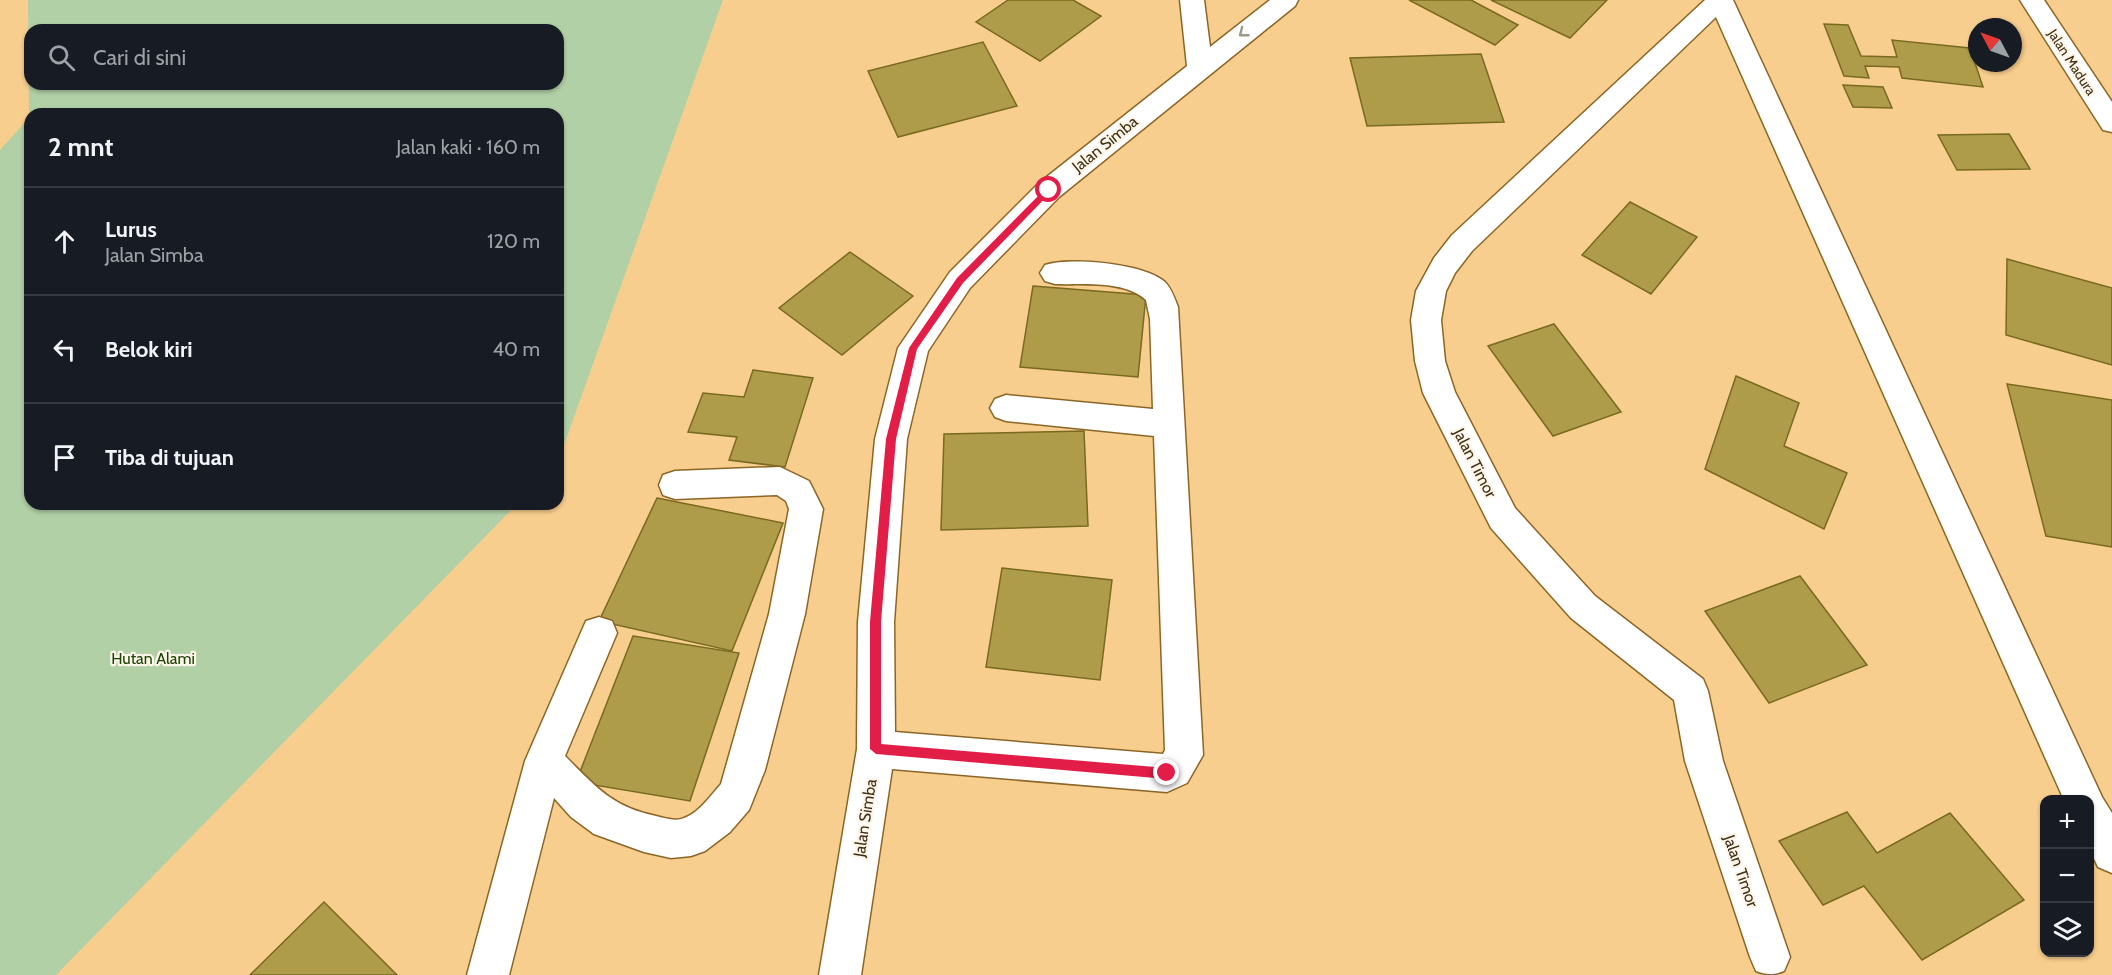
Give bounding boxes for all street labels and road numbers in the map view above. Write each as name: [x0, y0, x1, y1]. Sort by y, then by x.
street label: Jalan Madura: [2043, 25, 2100, 99]
street label: Jalan Simba: [1068, 112, 1142, 177]
street label: Jalan Timor: [1449, 424, 1501, 502]
street label: Jalan Simba: [849, 777, 881, 859]
street label: Jalan Timor: [1719, 831, 1763, 911]

